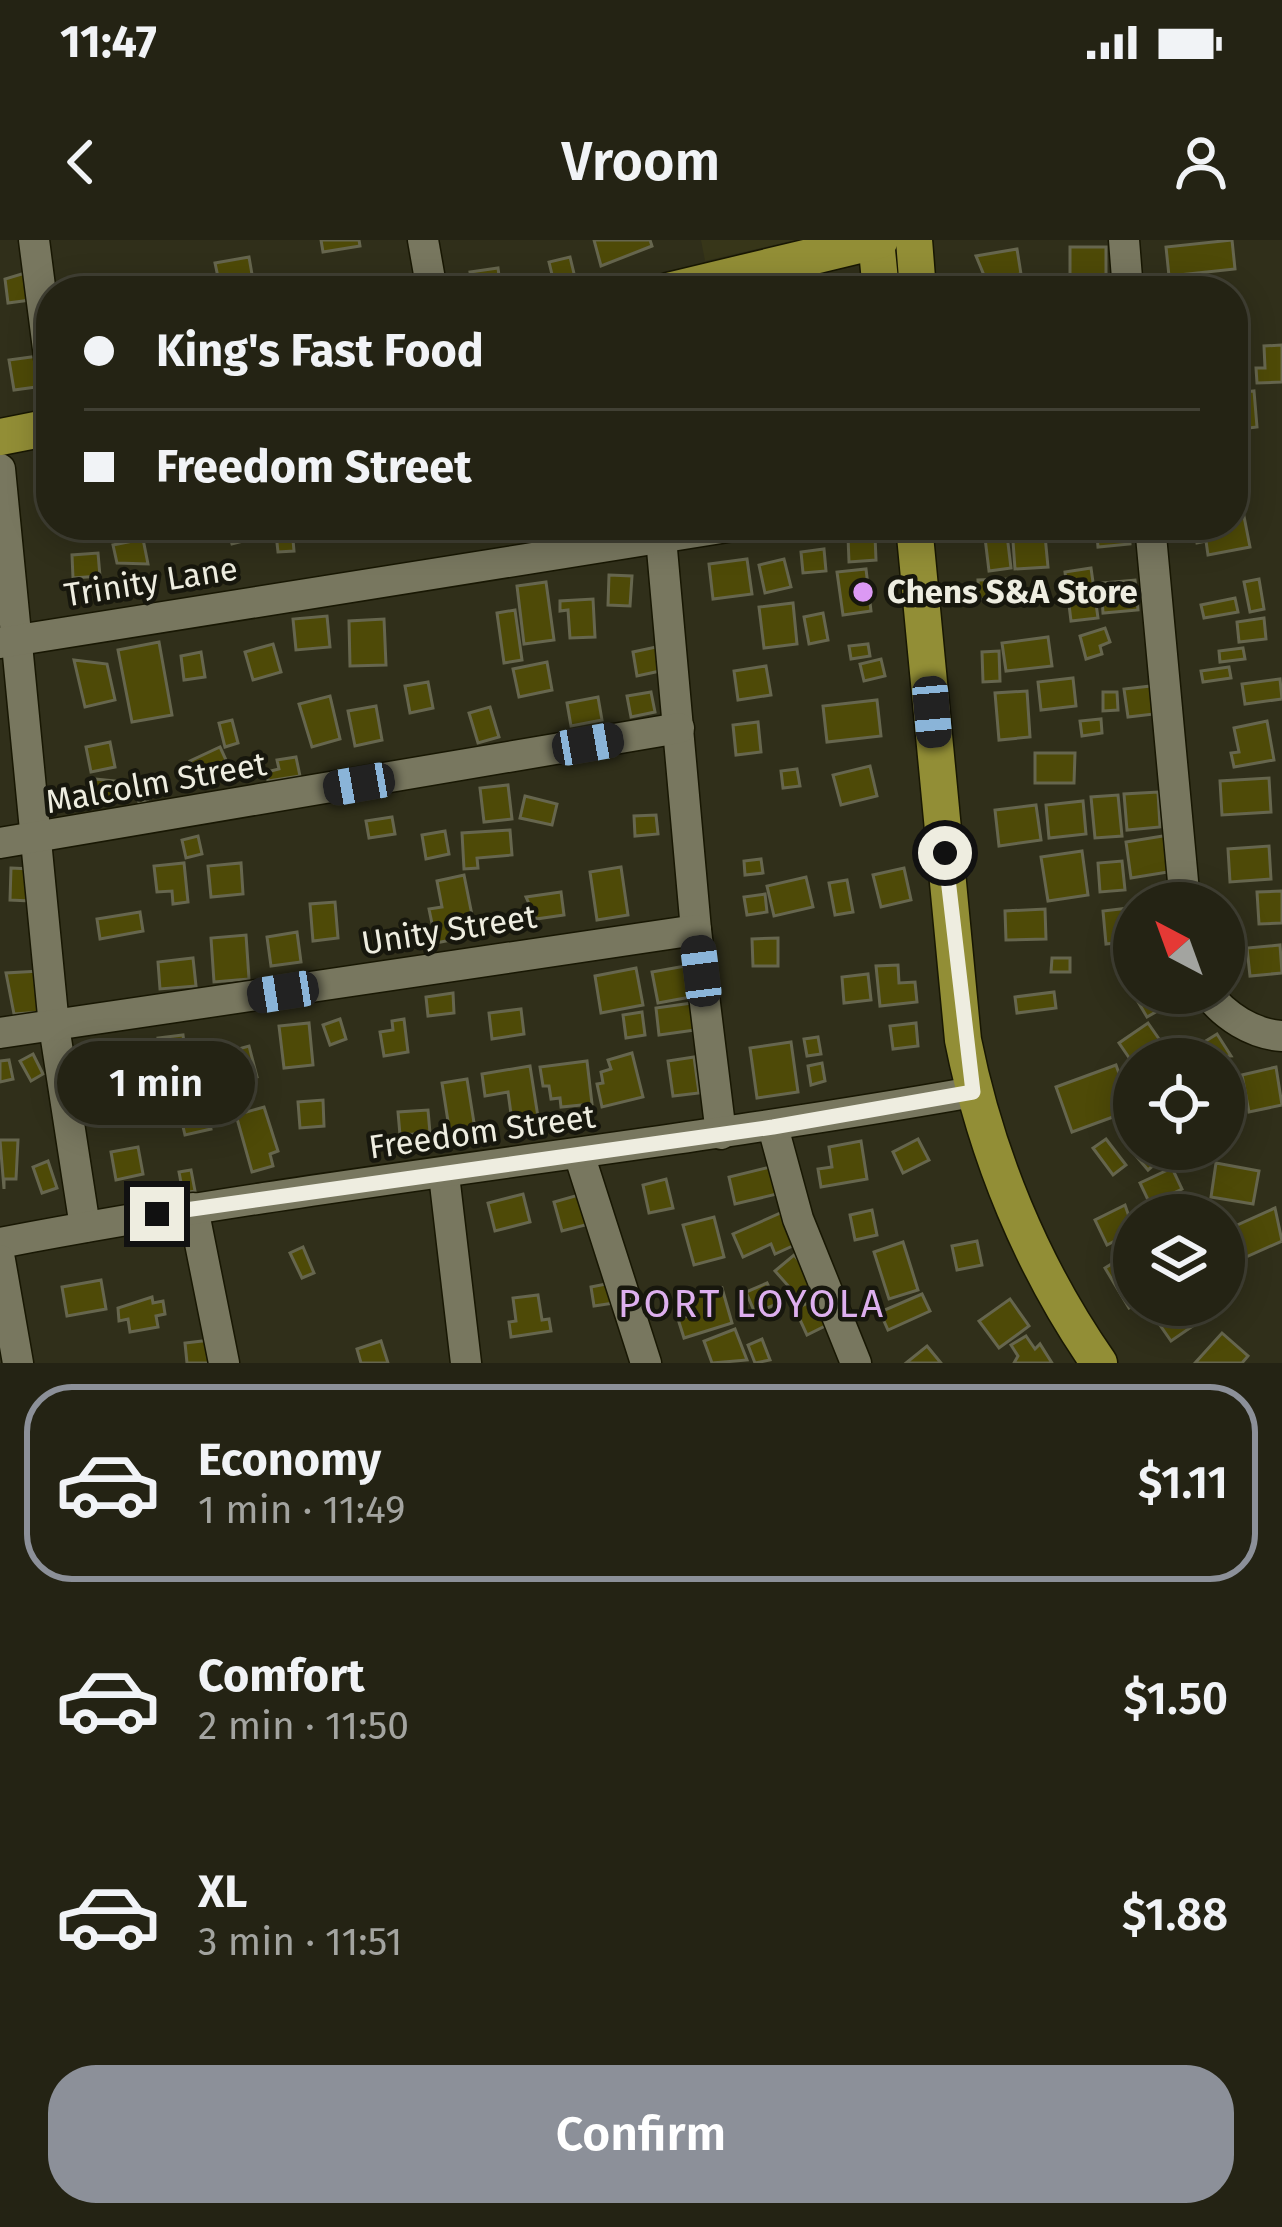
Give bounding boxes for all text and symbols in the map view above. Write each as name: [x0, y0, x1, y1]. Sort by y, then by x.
text: 11:47: [60, 15, 157, 69]
icon: back: [48, 129, 114, 195]
icon: person: [1168, 129, 1234, 195]
text: Vroom: [562, 130, 720, 194]
text: King's Fast Food: [156, 324, 484, 378]
text: Freedom Street: [156, 440, 472, 494]
street label: Trinity Lane: [62, 549, 240, 615]
place label: Chens S&A Store: [887, 572, 1138, 612]
marker: Chens S&A Store: [850, 579, 876, 605]
car: [911, 675, 953, 749]
car: [549, 720, 627, 768]
street label: Malcolm Street: [43, 744, 270, 822]
car: [320, 760, 398, 808]
route start: [918, 826, 972, 880]
north arrow: [1113, 882, 1245, 1014]
map controls: [1113, 882, 1245, 1326]
street label: Unity Street: [359, 896, 539, 964]
car: [679, 933, 723, 1009]
car: [245, 969, 321, 1015]
button: locate: [1113, 1038, 1245, 1170]
callout: 1 min: [58, 1040, 256, 1124]
text: 1 min: [109, 1060, 203, 1106]
street label: Freedom Street: [366, 1096, 598, 1168]
route end: [130, 1187, 184, 1241]
button: layers: [1113, 1194, 1245, 1326]
district label: PORT LOYOLA: [618, 1281, 886, 1327]
icon: car: [54, 1429, 162, 1537]
text: Economy: [198, 1433, 381, 1487]
text: $1.11: [1138, 1456, 1228, 1510]
text: 1 min · 11:49: [198, 1487, 405, 1533]
icon: car: [54, 1645, 162, 1753]
text: Comfort: [198, 1649, 365, 1703]
text: $1.50: [1123, 1672, 1228, 1726]
text: 2 min · 11:50: [198, 1703, 409, 1749]
icon: car: [54, 1861, 162, 1969]
text: XL: [198, 1865, 247, 1919]
text: $1.88: [1122, 1888, 1228, 1942]
text: 3 min · 11:51: [198, 1919, 402, 1965]
button: Confirm: [48, 2065, 1234, 2203]

